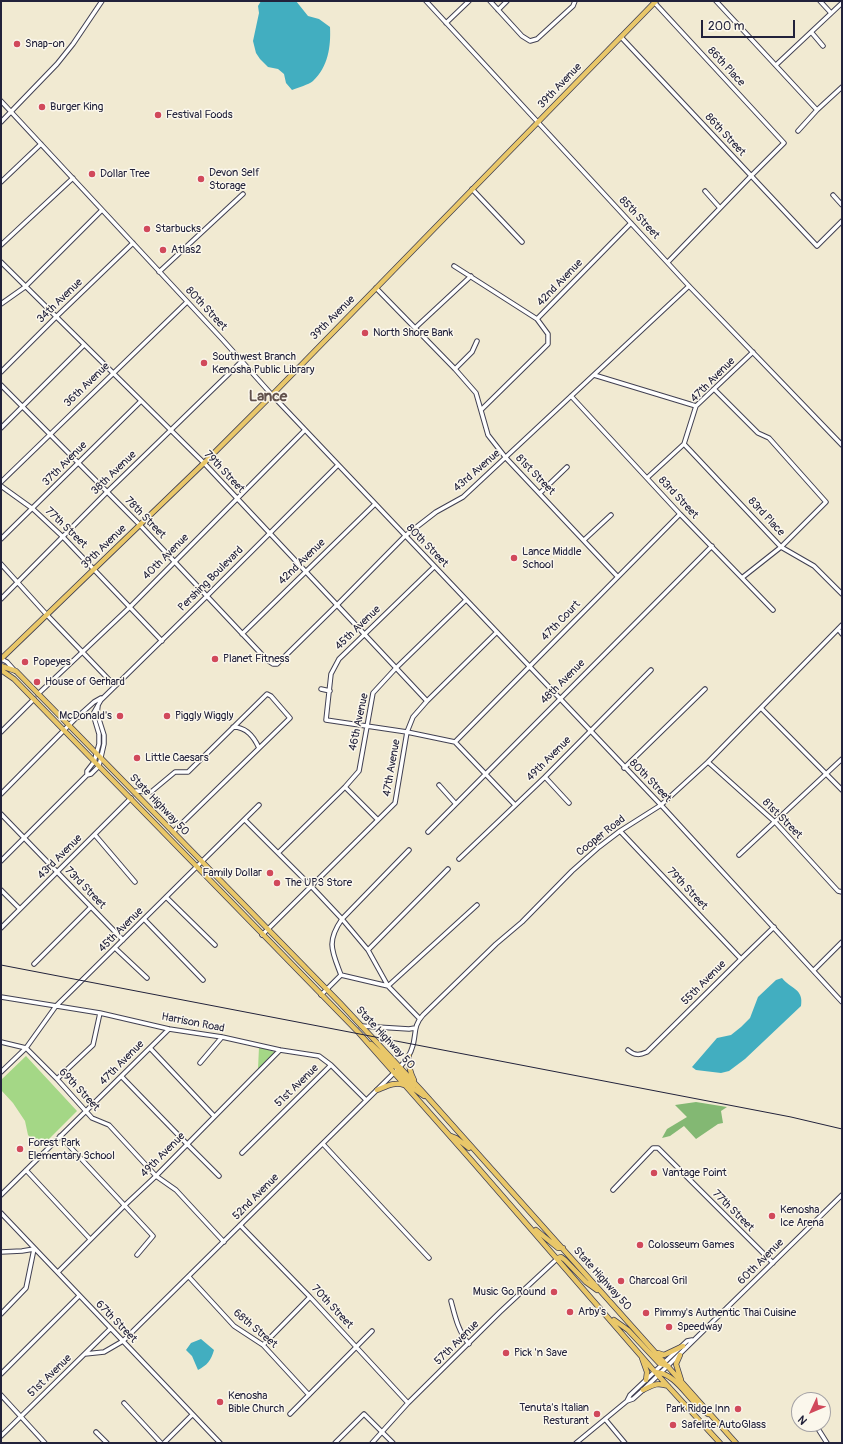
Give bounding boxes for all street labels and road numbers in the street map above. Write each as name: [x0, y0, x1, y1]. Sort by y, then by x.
street label: 86th Place: [705, 45, 747, 89]
street label: 39th Avenue: [535, 61, 585, 111]
street label: 86th Street: [702, 111, 748, 159]
street label: 85th Street: [616, 194, 662, 242]
street label: 42nd Avenue: [534, 257, 586, 309]
street label: 34th Avenue: [34, 276, 86, 326]
street label: 80th Street: [182, 284, 230, 334]
street label: 39th Avenue: [308, 293, 358, 343]
street label: 47th Avenue: [688, 355, 738, 405]
street label: 36th Avenue: [61, 360, 113, 410]
street label: 37th Avenue: [40, 439, 90, 489]
street label: 43rd Avenue: [451, 447, 503, 495]
street label: 38th Avenue: [89, 448, 139, 498]
street label: 79th Street: [201, 448, 247, 496]
street label: 81st Street: [512, 452, 558, 498]
street label: 83rd Street: [655, 474, 701, 522]
street label: 78th Street: [122, 494, 168, 542]
street label: 83rd Place: [745, 495, 787, 539]
street label: 77th Street: [42, 505, 90, 551]
street label: 39th Avenue: [79, 522, 129, 572]
street label: 80th Street: [403, 522, 451, 570]
street label: 40th Avenue: [140, 531, 192, 583]
street label: 42nd Avenue: [276, 536, 328, 588]
street label: Pershing Boulevard: [176, 544, 246, 614]
street label: 47th Court: [539, 598, 583, 644]
street label: 45th Avenue: [333, 603, 383, 653]
street label: 48th Avenue: [538, 657, 588, 707]
street label: 46th Avenue: [346, 692, 372, 752]
street label: 49th Avenue: [524, 734, 574, 784]
street label: 47th Avenue: [380, 738, 404, 798]
street label: 80th Street: [626, 757, 674, 805]
street label: State Highway 50: [126, 771, 192, 839]
street label: 81st Street: [759, 796, 805, 842]
street label: Cooper Road: [574, 813, 628, 859]
street label: 43rd Avenue: [35, 832, 85, 882]
street label: 73rd Street: [62, 864, 108, 912]
street label: 79th Street: [664, 865, 710, 913]
street label: 45th Avenue: [96, 905, 146, 955]
street label: 55th Avenue: [679, 958, 729, 1008]
street label: State Highway 50: [353, 1004, 417, 1072]
street label: Harrison Road: [160, 1010, 226, 1036]
street label: 47th Avenue: [97, 1038, 147, 1088]
street label: 51st Avenue: [272, 1062, 322, 1110]
street label: 69th Street: [56, 1066, 102, 1114]
street label: 49th Avenue: [138, 1130, 188, 1180]
street label: 52nd Avenue: [230, 1171, 282, 1223]
street label: 77th Street: [709, 1187, 757, 1235]
street label: 60th Avenue: [735, 1236, 787, 1288]
street label: State Highway 50: [570, 1245, 634, 1313]
street label: 70th Street: [308, 1282, 356, 1332]
street label: 67th Street: [93, 1298, 139, 1346]
street label: 68th Street: [230, 1307, 280, 1351]
street label: 57th Avenue: [432, 1318, 482, 1368]
street label: 51st Avenue: [25, 1352, 75, 1400]

